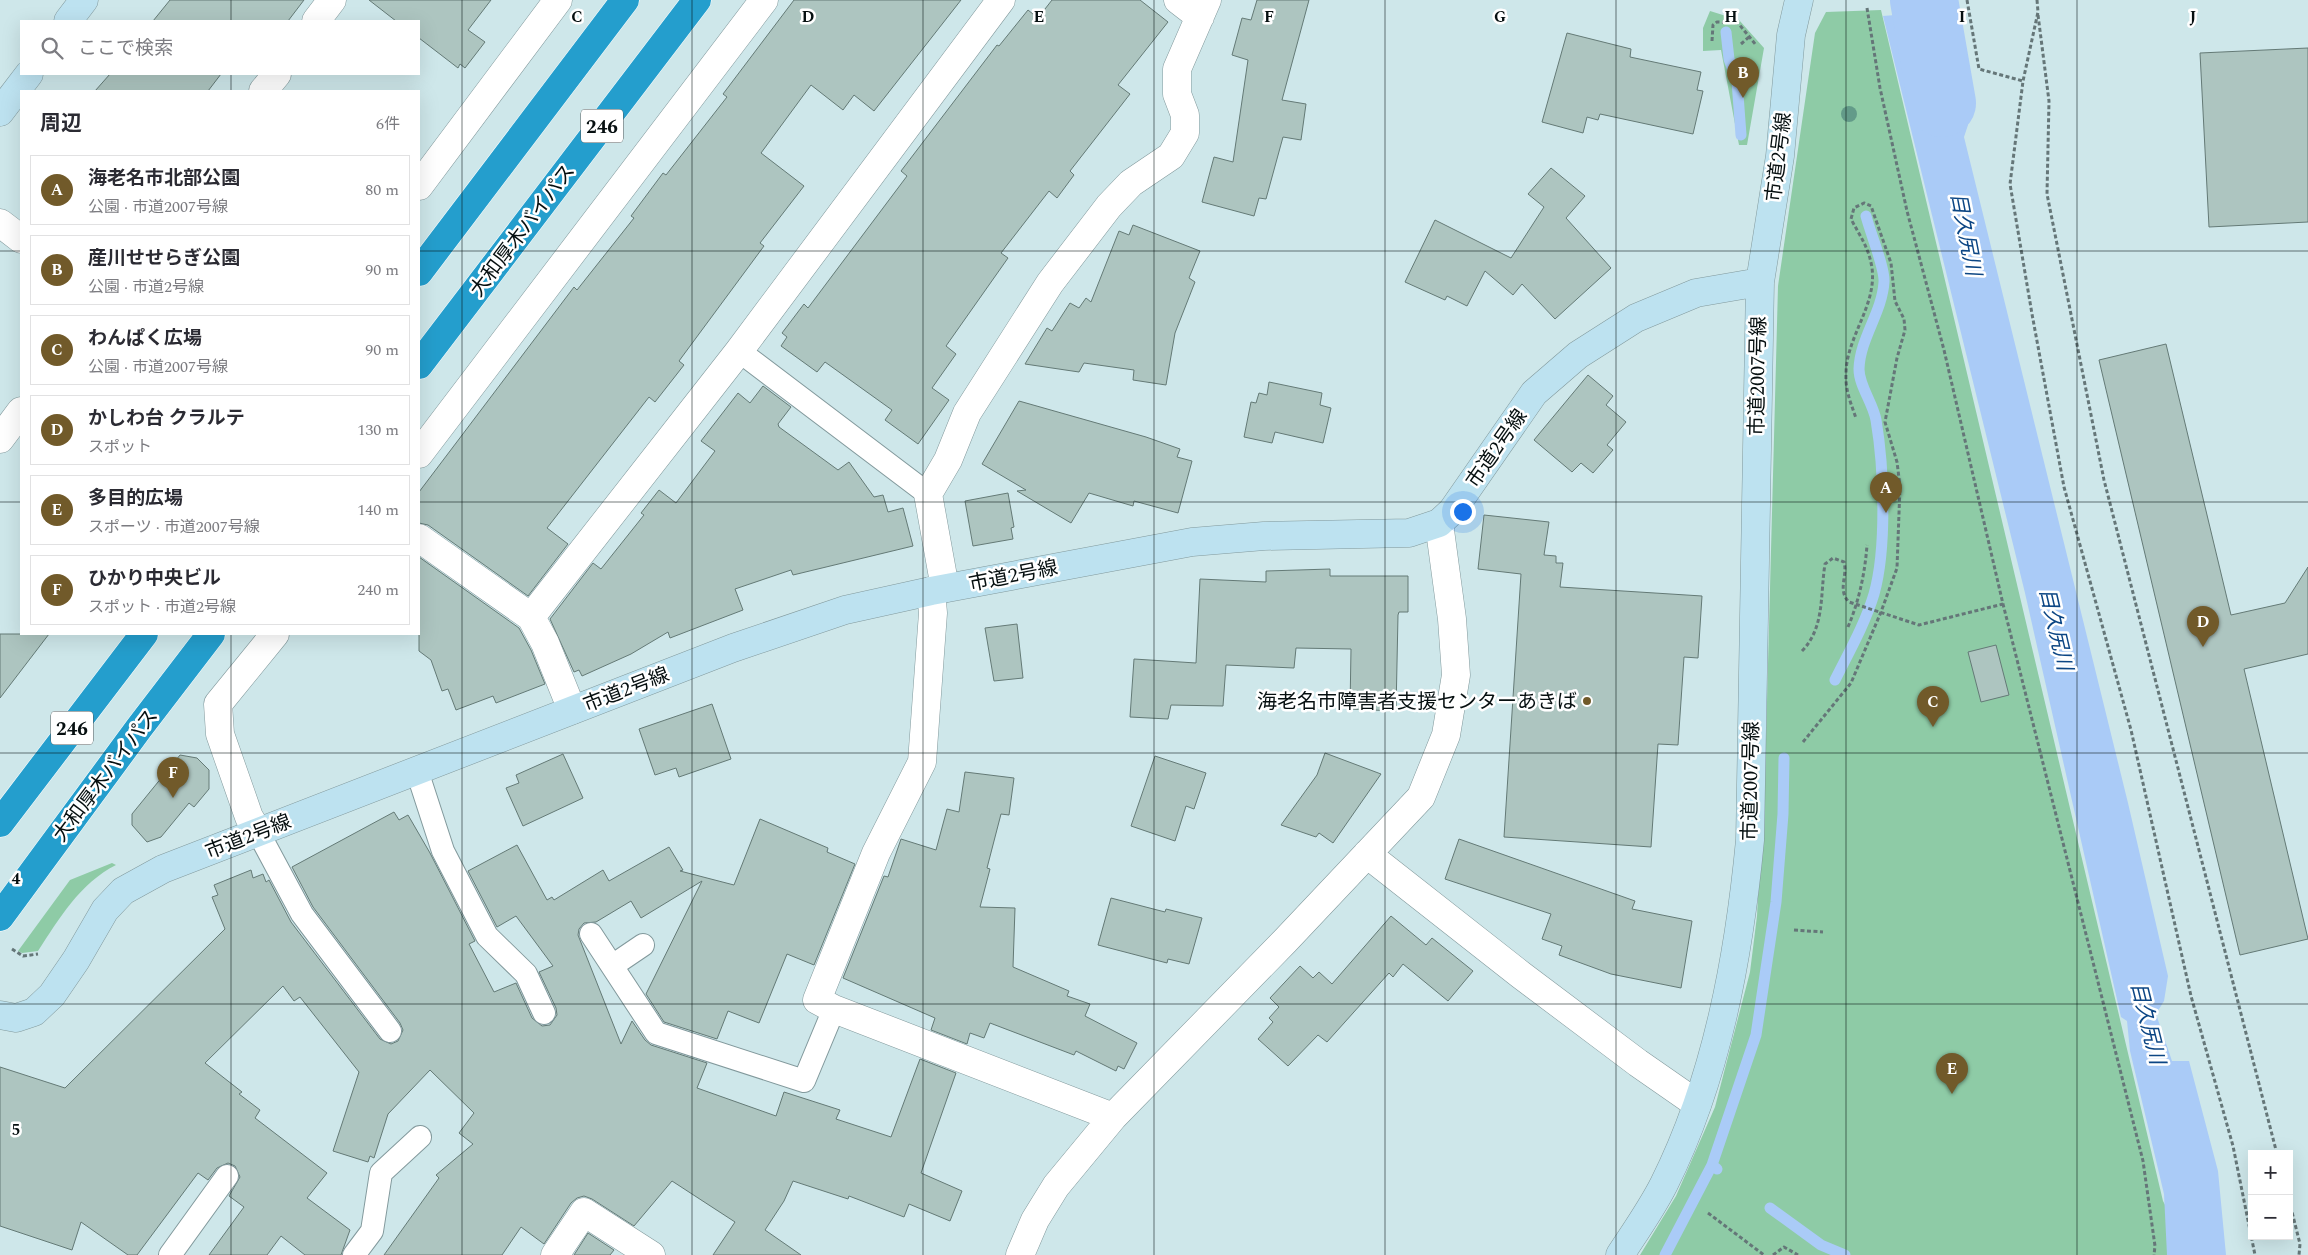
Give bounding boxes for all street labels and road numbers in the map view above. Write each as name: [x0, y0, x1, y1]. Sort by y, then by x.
road number: 246: [581, 110, 623, 142]
street label: 市道2号線: [1759, 111, 1799, 204]
street label: 大和厚木バイパス: [463, 158, 583, 303]
street label: 市道2007号線: [1742, 316, 1774, 436]
street label: 市道2号線: [1459, 403, 1535, 494]
street label: 市道2号線: [966, 553, 1060, 599]
street label: 市道2号線: [579, 660, 674, 720]
street label: 大和厚木バイパス: [46, 703, 166, 848]
road number: 246: [51, 711, 93, 744]
street label: 市道2007号線: [1735, 721, 1767, 841]
street label: 市道2号線: [201, 807, 296, 867]

